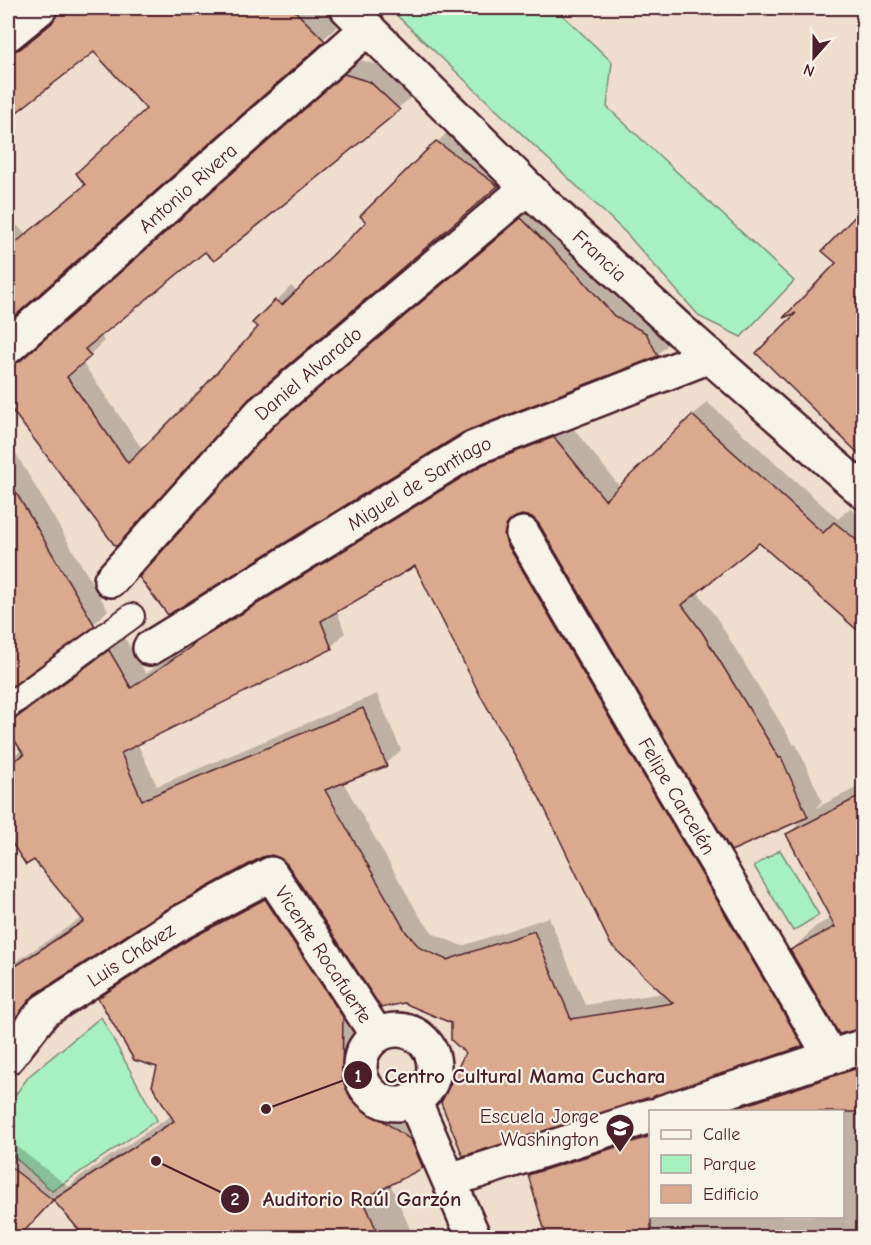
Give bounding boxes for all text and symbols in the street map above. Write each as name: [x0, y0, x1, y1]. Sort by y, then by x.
north arrow: [784, 27, 844, 87]
text: N: [801, 60, 817, 80]
street label: Antonio Rivera: [134, 138, 242, 237]
street label: Francia: [568, 225, 632, 286]
street label: Daniel Alvarado: [250, 322, 366, 425]
street label: Miguel de Santiago: [343, 431, 495, 535]
street label: Felipe Carcelén: [634, 733, 721, 859]
street label: Vicente Rocafuerte: [271, 882, 377, 1027]
street label: Luis Chávez: [83, 918, 179, 991]
callout: Centro Cultural Mama Cuchara: [343, 1056, 678, 1095]
text: Centro Cultural Mama Cuchara: [385, 1064, 665, 1088]
text: 1: [354, 1066, 362, 1087]
place label: Escuela Jorge Washington: [480, 1105, 599, 1151]
legend: [649, 1110, 844, 1218]
school or university icon: Escuela Jorge Washington: [604, 1112, 636, 1154]
text: Calle: [703, 1124, 740, 1145]
text: Parque: [703, 1154, 756, 1175]
callout: Auditorio Raúl Garzón: [220, 1179, 473, 1218]
text: Edificio: [703, 1184, 759, 1205]
text: Auditorio Raúl Garzón: [263, 1187, 461, 1211]
text: 2: [231, 1189, 240, 1210]

